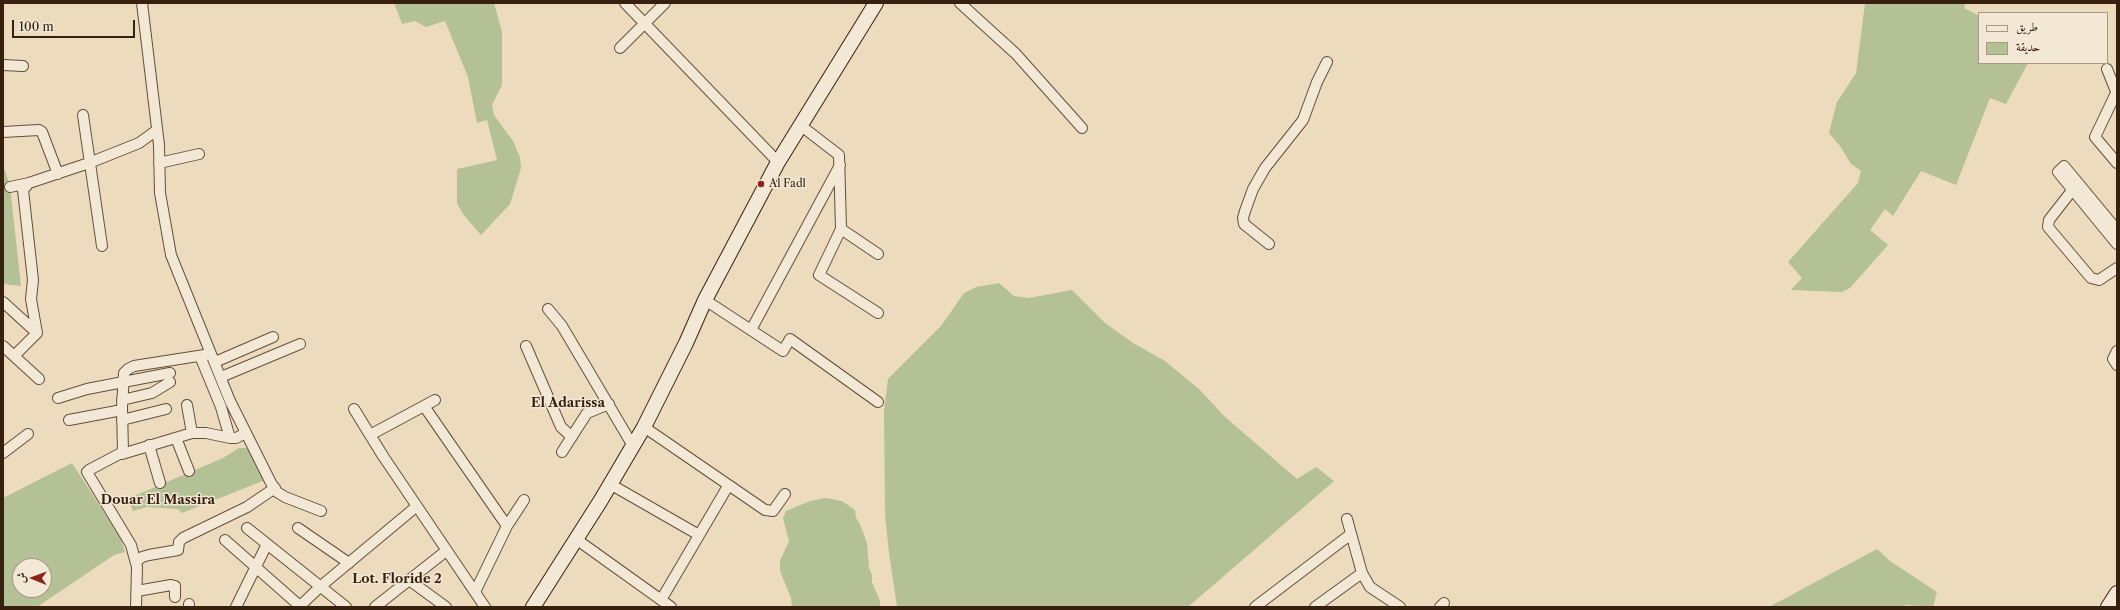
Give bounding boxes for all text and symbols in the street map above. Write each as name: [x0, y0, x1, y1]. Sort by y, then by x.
scale bar: [14, 12, 137, 38]
legend: [1978, 12, 2108, 64]
text: 100 m: [19, 19, 54, 34]
text: طريق: [2016, 19, 2038, 34]
text: حديقة: [2016, 39, 2040, 54]
place label: Al Fadl: [769, 177, 806, 191]
marker: Al Fadl: [756, 179, 766, 189]
district label: El Adarissa: [531, 395, 605, 411]
district label: Douar El Massira: [101, 492, 215, 508]
north arrow: [12, 558, 52, 598]
district label: Lot. Floride 2: [352, 571, 442, 587]
text: ش: [14, 572, 28, 583]

